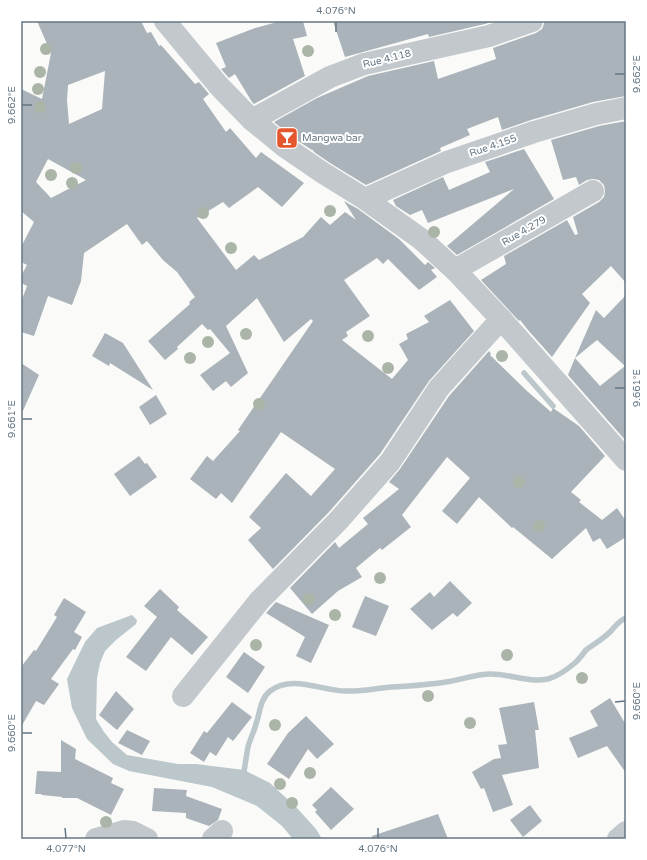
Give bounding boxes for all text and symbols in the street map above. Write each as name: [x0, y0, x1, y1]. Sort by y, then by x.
text: 4.076°N: [316, 5, 356, 17]
street label: Rue 4.118: [362, 47, 412, 71]
text: 9.662°E: [631, 55, 643, 93]
text: 9.662°E: [6, 86, 18, 124]
bar icon: Mangwa bar: [274, 125, 300, 151]
place label: Mangwa bar: [302, 132, 362, 144]
street label: Rue 4.155: [468, 132, 518, 160]
street label: Rue 4.279: [500, 214, 548, 248]
text: 9.661°E: [631, 369, 643, 407]
text: 9.661°E: [6, 400, 18, 438]
text: 9.660°E: [631, 682, 643, 720]
text: 9.660°E: [6, 714, 18, 752]
text: 4.077°N: [46, 843, 86, 855]
text: 4.076°N: [358, 843, 398, 855]

